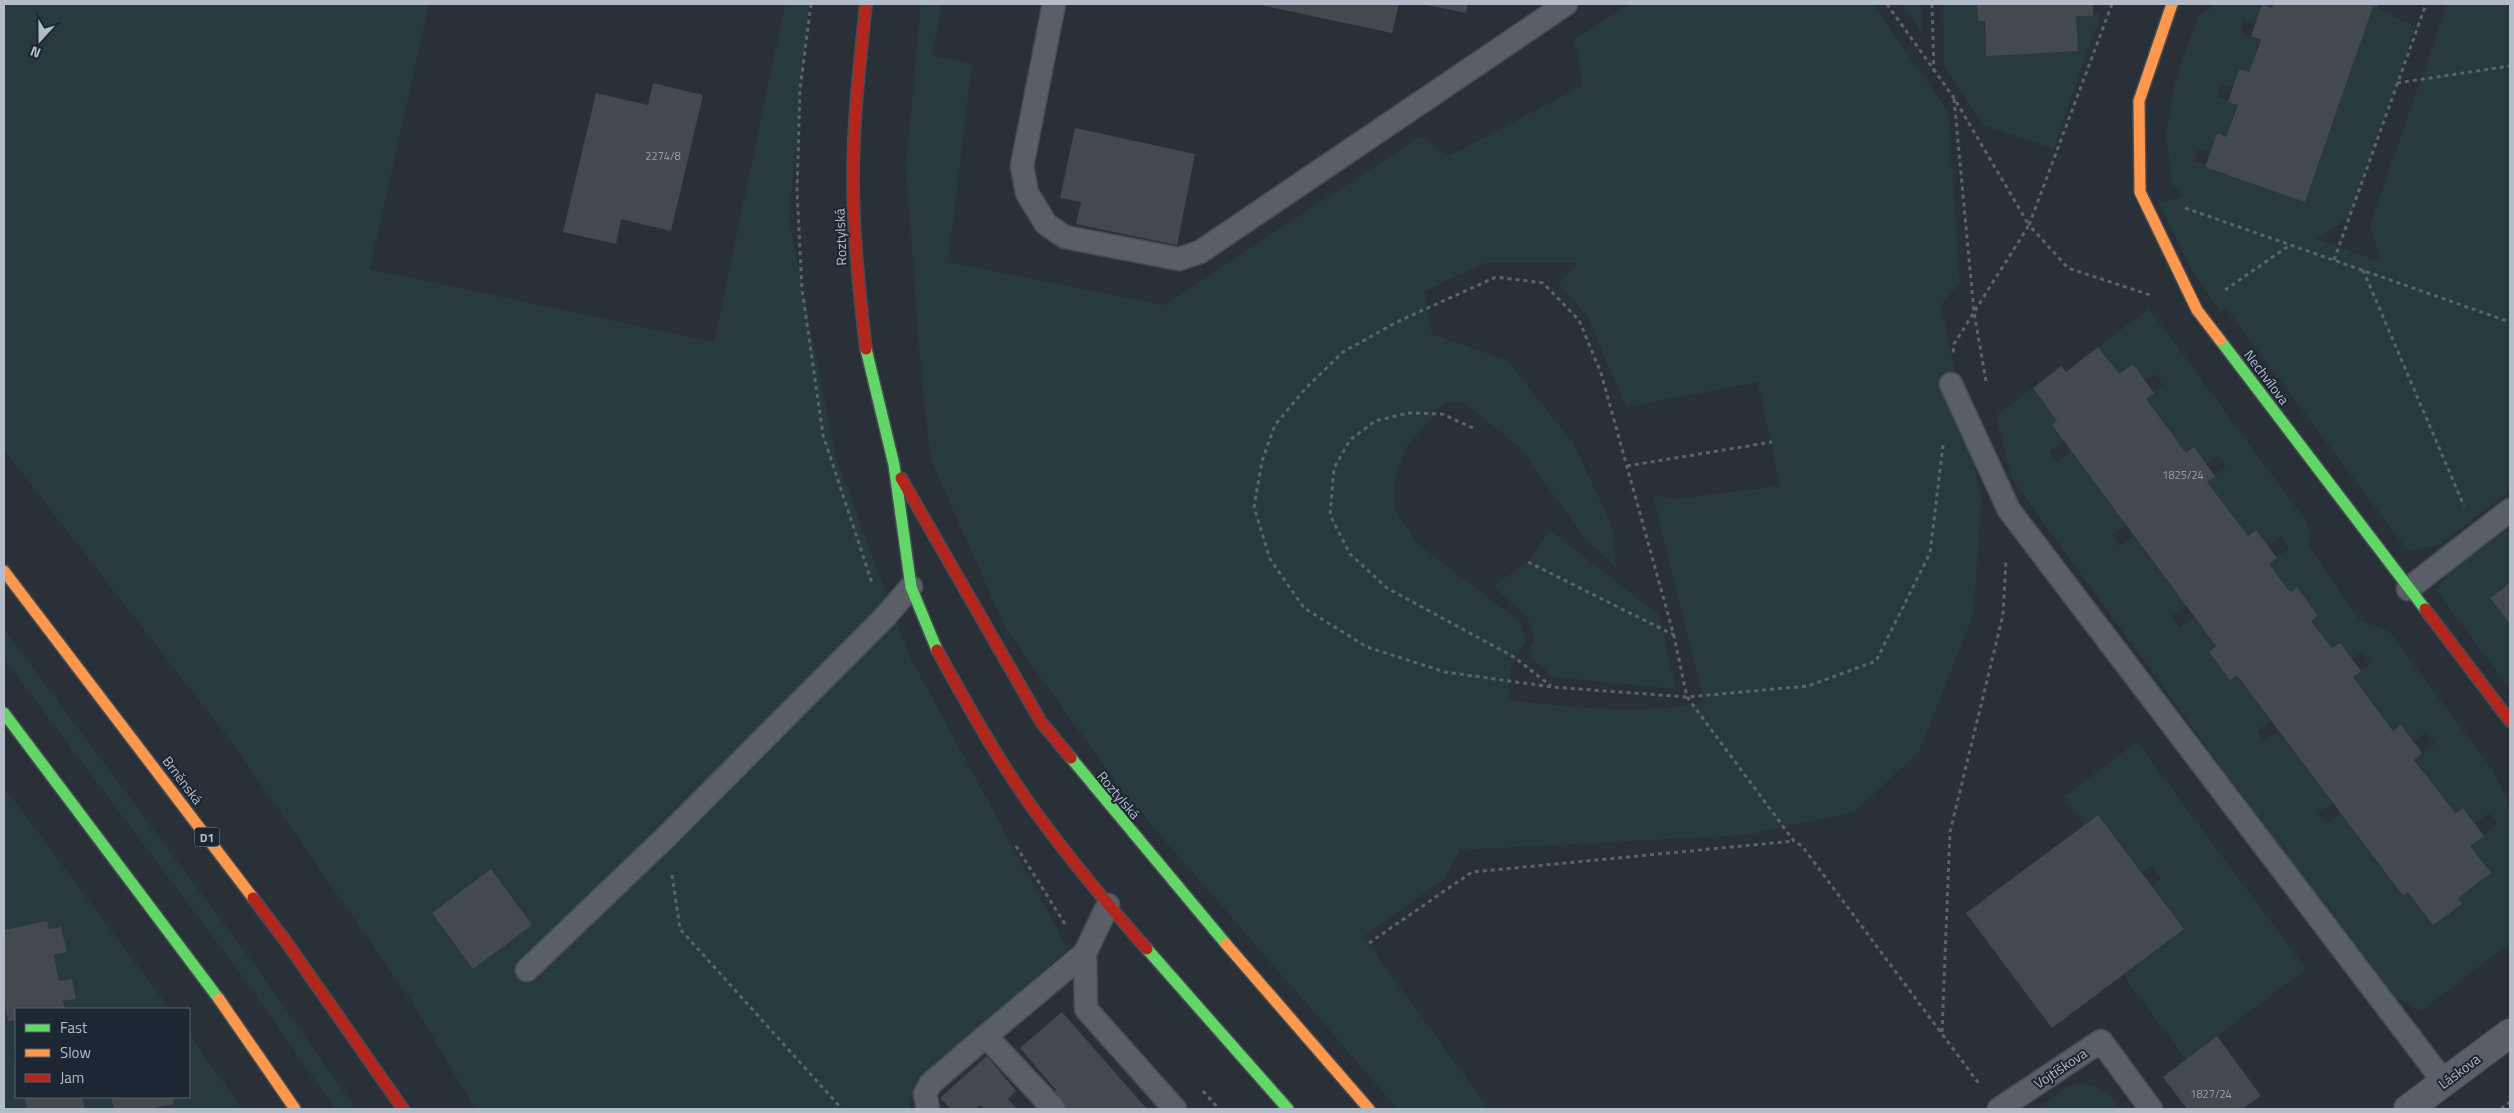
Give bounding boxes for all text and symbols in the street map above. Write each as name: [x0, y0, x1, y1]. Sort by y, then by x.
north arrow: [15, 15, 65, 65]
text: N: [27, 41, 43, 64]
house number: 2274/8: [645, 148, 681, 164]
street label: Roztylská: [829, 208, 851, 266]
street label: Nechvílova: [2239, 345, 2295, 409]
house number: 1825/24: [2162, 467, 2204, 483]
street label: Brněnská: [158, 751, 208, 809]
street label: Roztylská: [1093, 766, 1145, 824]
road number: D1: [194, 828, 220, 846]
legend: [15, 1008, 190, 1098]
text: Fast: [60, 1016, 88, 1039]
text: Slow: [60, 1041, 91, 1064]
street label: Vojtíškova: [2029, 1042, 2091, 1094]
street label: Láskova: [2434, 1048, 2484, 1094]
text: Jam: [60, 1066, 84, 1089]
house number: 1827/24: [2190, 1086, 2232, 1102]

